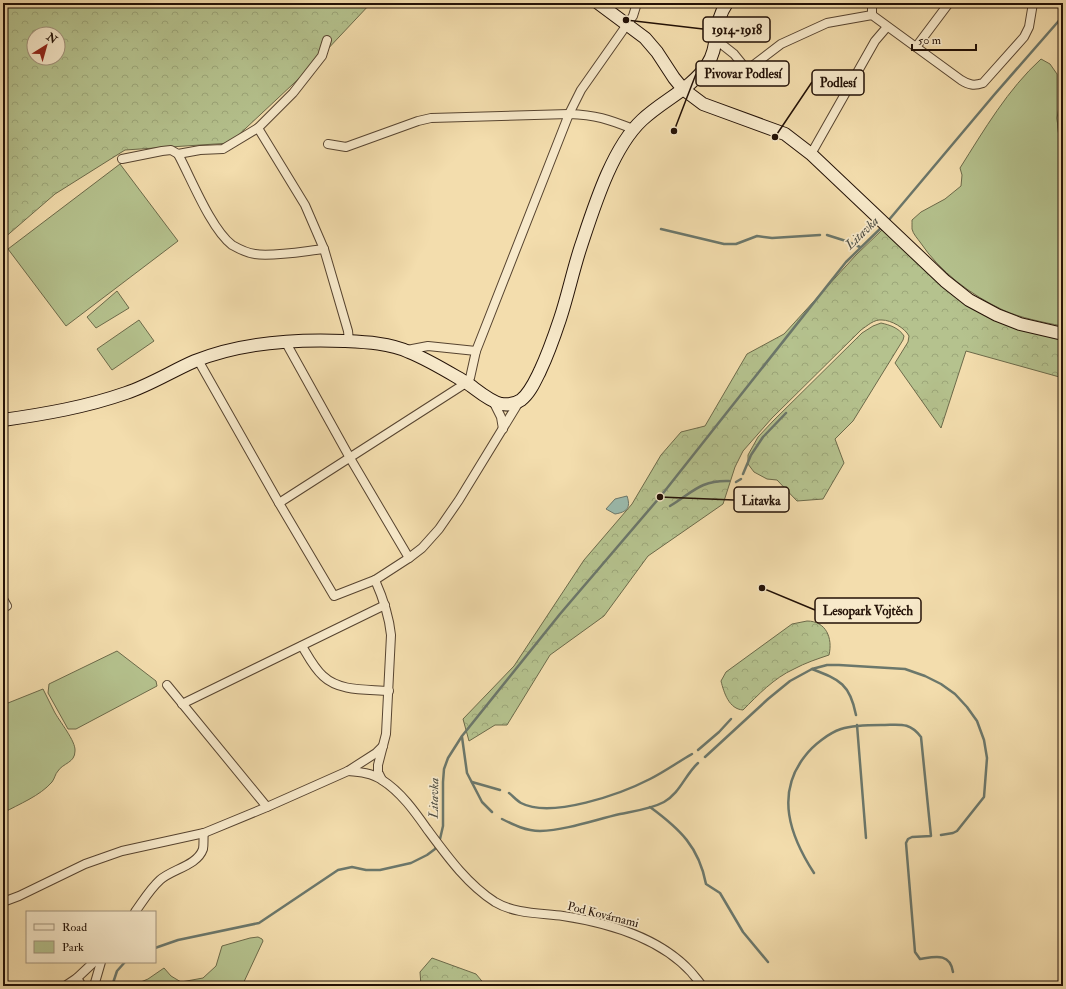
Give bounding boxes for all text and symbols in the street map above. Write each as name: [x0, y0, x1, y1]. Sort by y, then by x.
callout: 1914-1918: [703, 17, 770, 42]
text: 1914-1918: [712, 22, 762, 38]
north arrow: [26, 26, 66, 66]
scale bar: [912, 26, 976, 52]
text: N: [43, 30, 60, 47]
text: 50 m: [918, 33, 942, 48]
callout: Pivovar Podlesí: [696, 61, 789, 86]
text: Pivovar Podlesí: [704, 66, 783, 82]
callout: Podlesí: [812, 70, 864, 95]
text: Podlesí: [820, 75, 858, 91]
water label: Litavka: [841, 213, 882, 254]
callout: Litavka: [734, 487, 789, 512]
text: Litavka: [741, 493, 781, 509]
callout: Lesopark Vojtěch: [815, 598, 921, 623]
text: Lesopark Vojtěch: [823, 603, 913, 620]
water label: Litavka: [426, 778, 442, 819]
street label: Pod Kovárnami: [566, 899, 640, 931]
legend: [26, 911, 156, 963]
text: Road: [62, 920, 87, 935]
text: Park: [62, 940, 84, 955]

